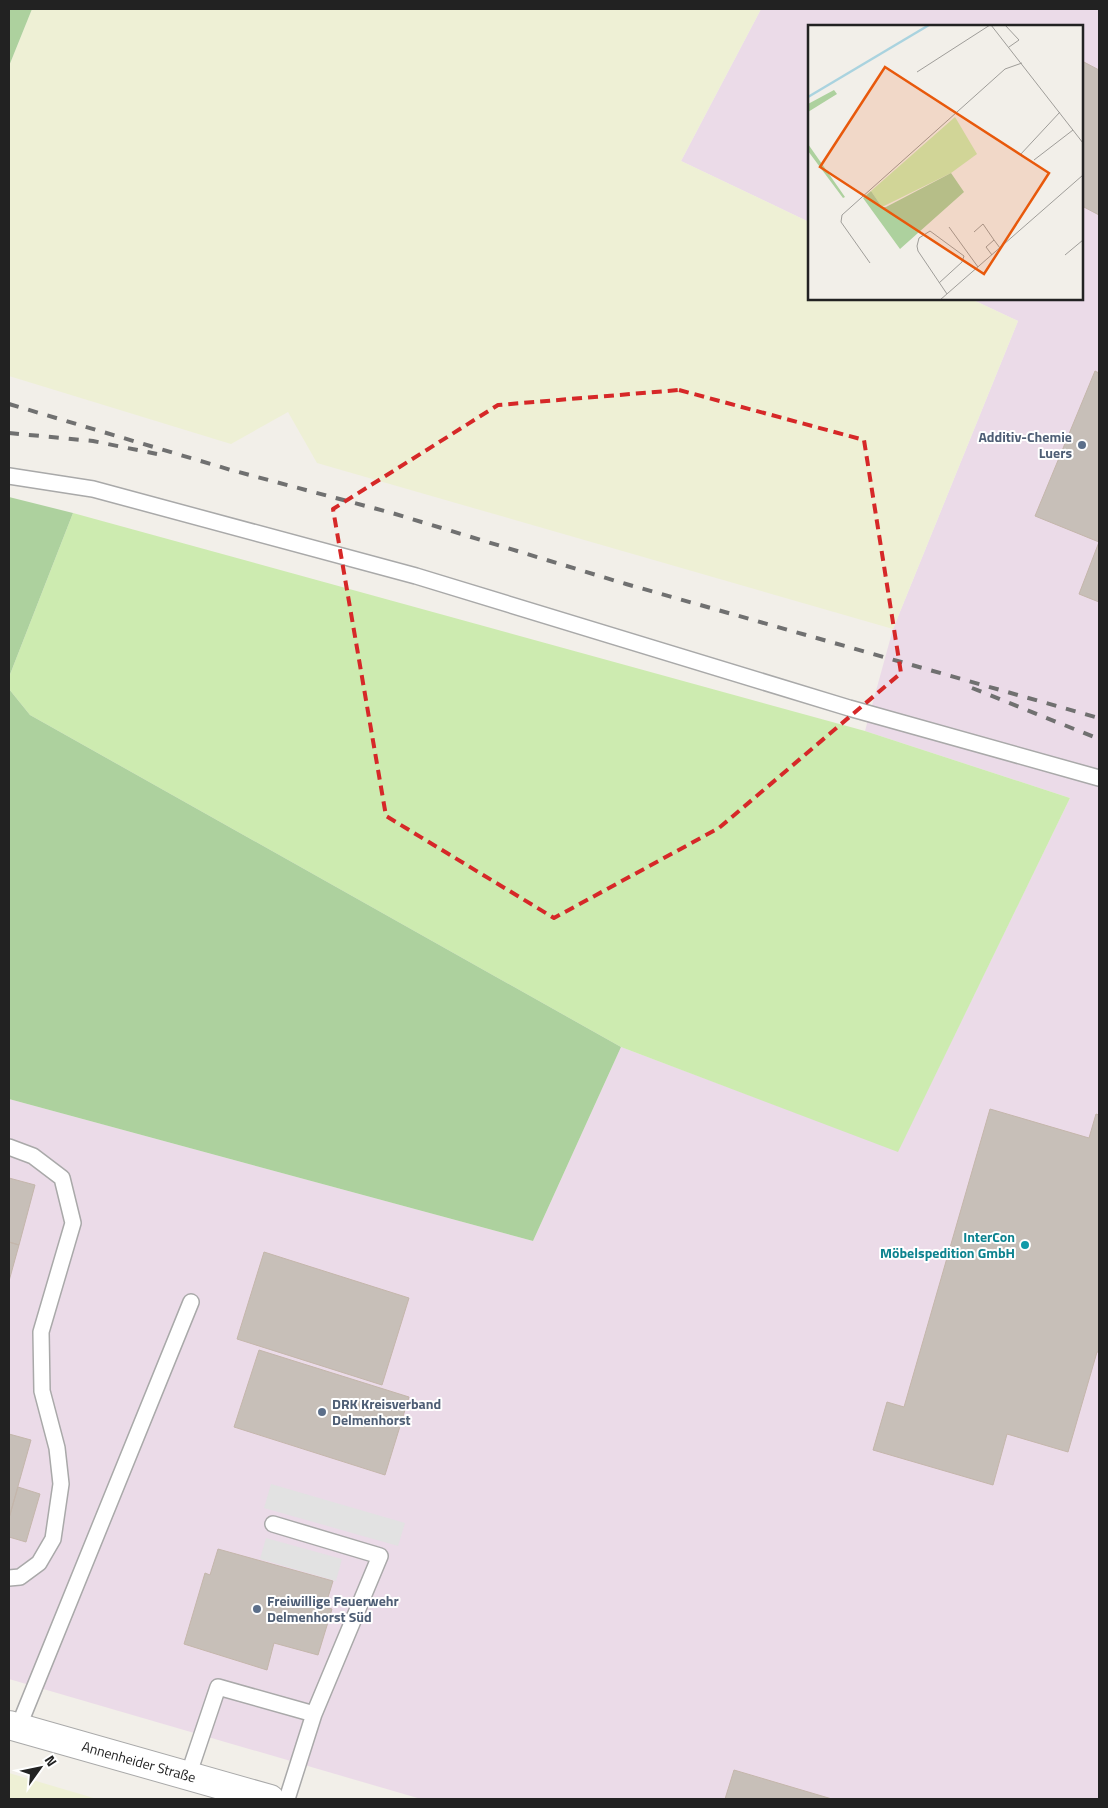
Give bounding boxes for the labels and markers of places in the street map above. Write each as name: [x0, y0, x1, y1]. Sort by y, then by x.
place label: Additiv-Chemie Luers: [978, 426, 1072, 463]
marker: Additiv-Chemie Luers: [1076, 439, 1088, 451]
place label: InterCon Möbelspedition GmbH: [880, 1226, 1015, 1263]
marker: InterCon Möbelspedition GmbH: [1019, 1239, 1031, 1251]
place label: DRK Kreisverband Delmenhorst: [332, 1393, 441, 1430]
marker: DRK Kreisverband Delmenhorst: [316, 1406, 328, 1418]
place label: Freiwillige Feuerwehr Delmenhorst Süd: [267, 1590, 399, 1627]
marker: Freiwillige Feuerwehr Delmenhorst Süd: [251, 1603, 263, 1615]

